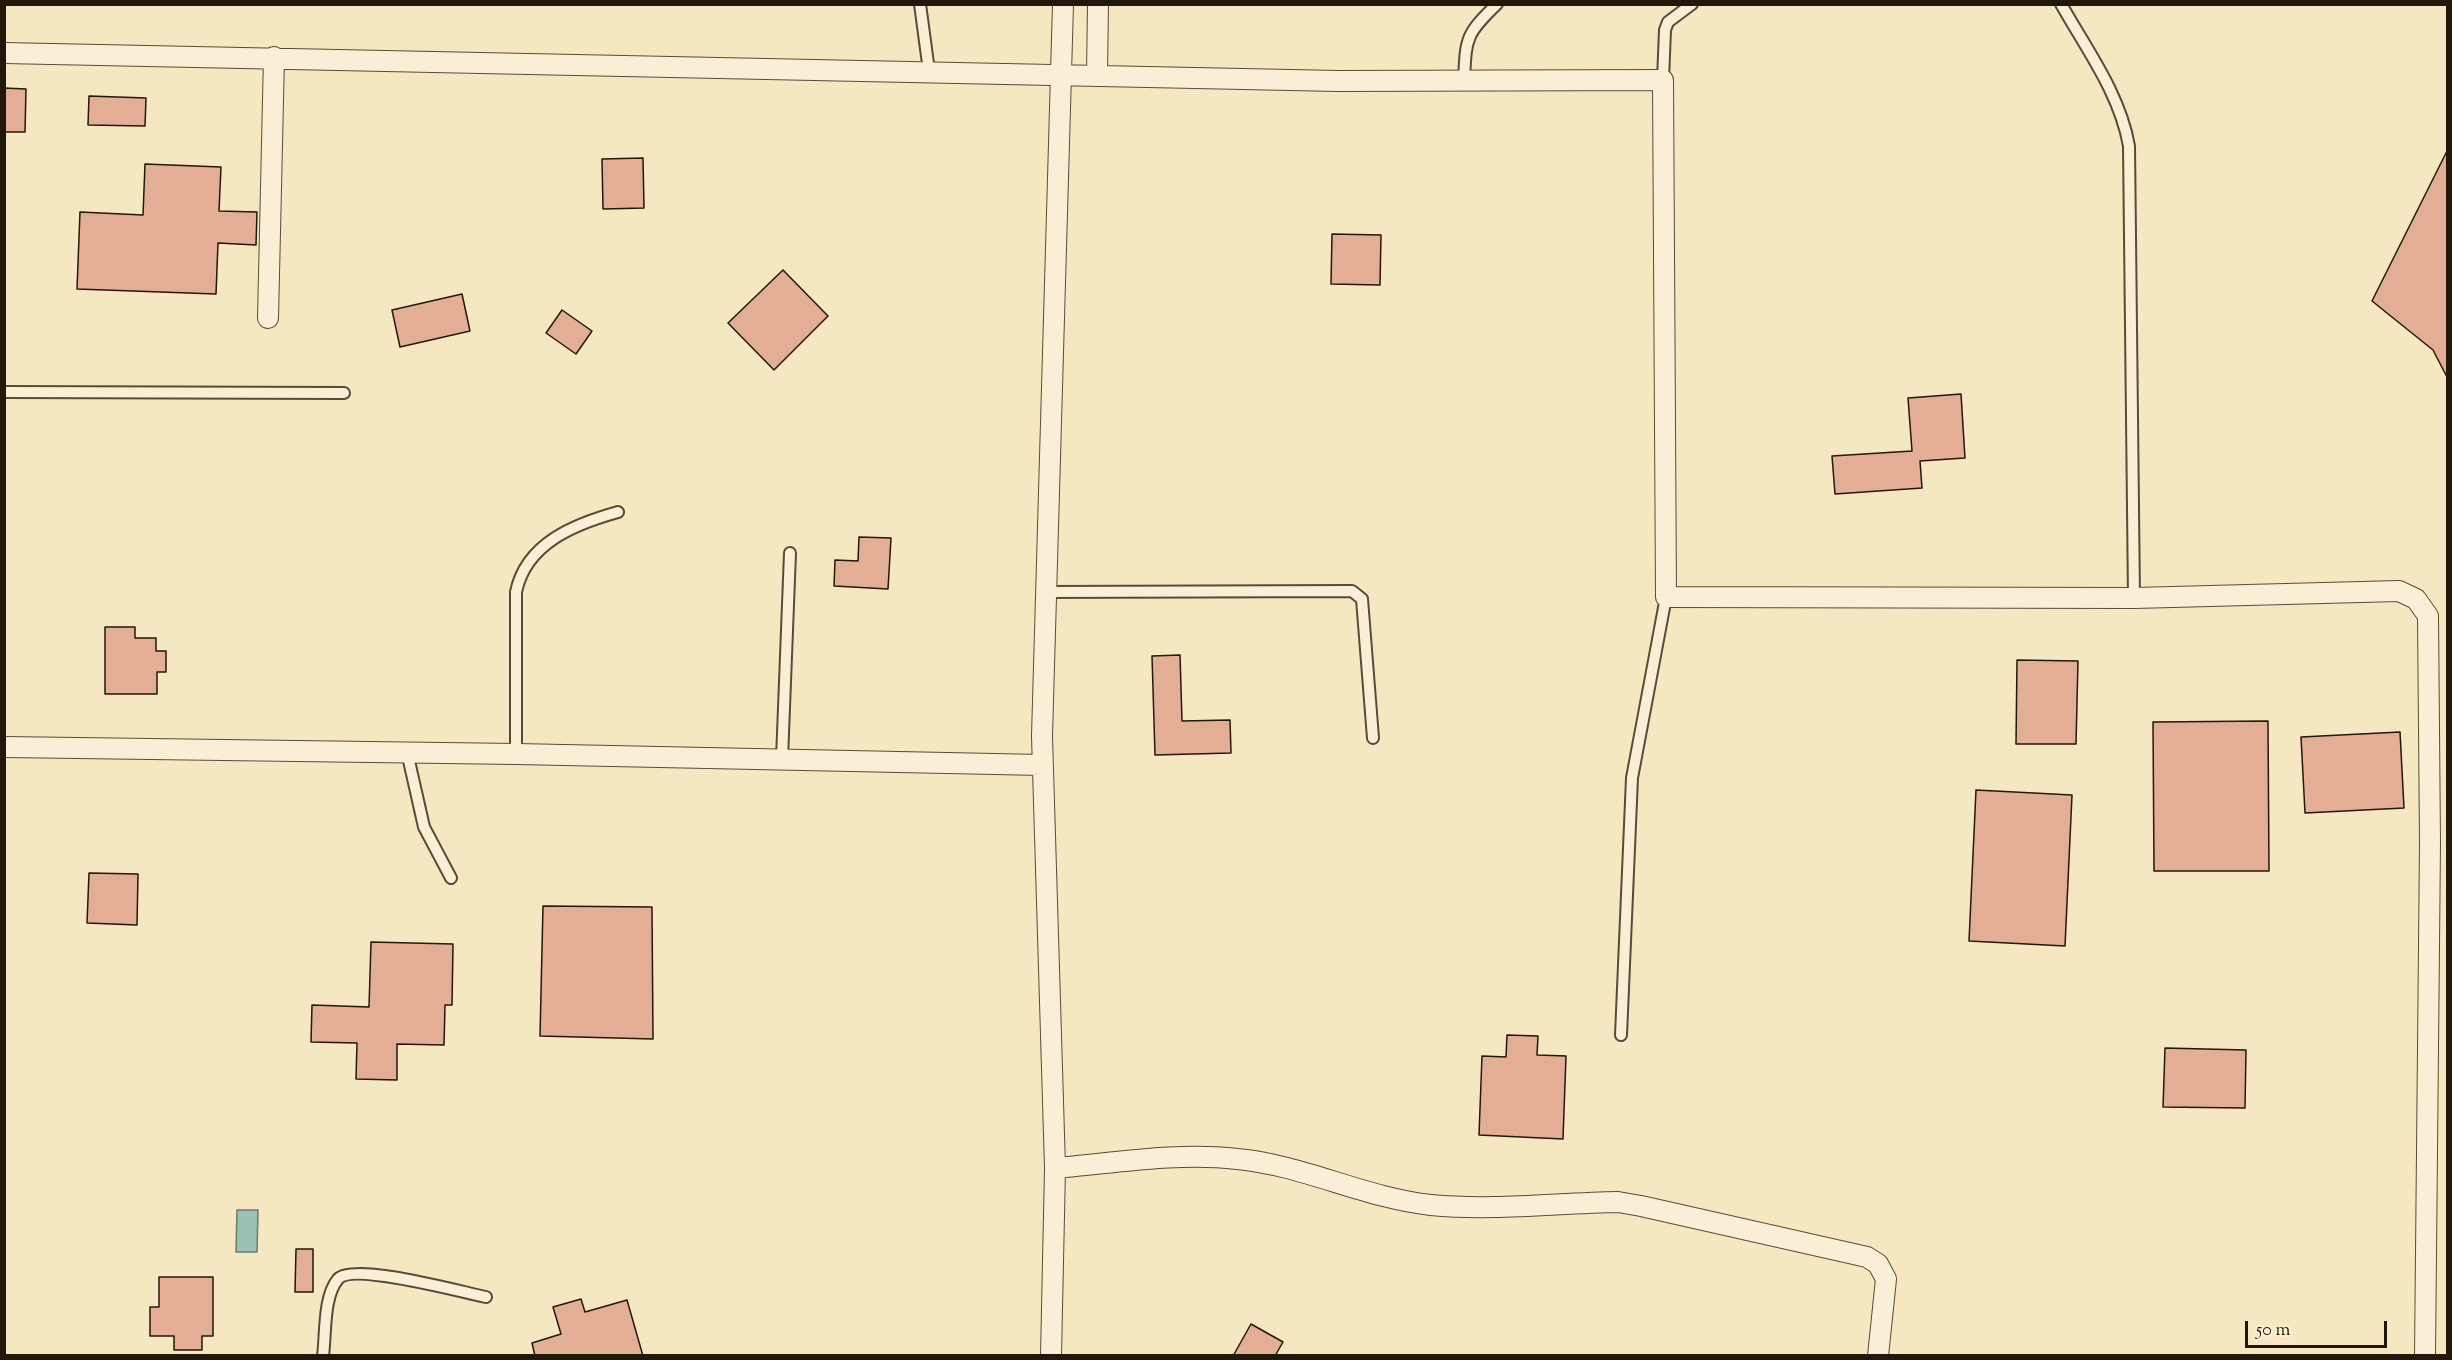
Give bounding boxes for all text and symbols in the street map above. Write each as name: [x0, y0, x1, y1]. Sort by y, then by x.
scale bar: [2248, 1309, 2390, 1347]
text: 50 m: [2256, 1318, 2290, 1344]

